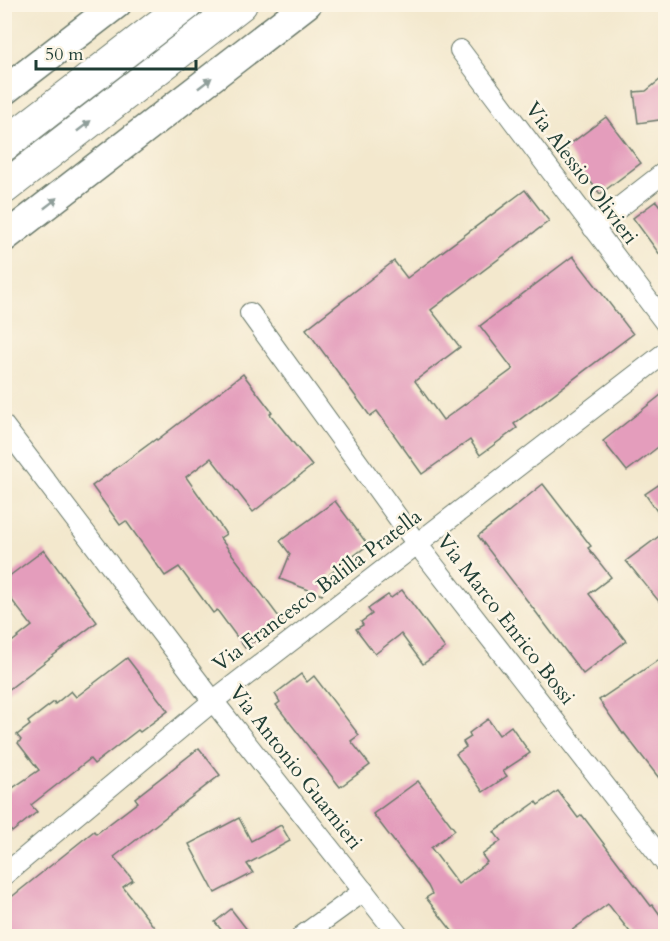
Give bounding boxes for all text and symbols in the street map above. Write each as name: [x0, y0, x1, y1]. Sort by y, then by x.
scale bar: [36, 33, 196, 71]
text: 50 m: [45, 42, 84, 67]
one-way arrow: [197, 77, 213, 90]
street label: Via Alessio Olivieri: [518, 96, 645, 251]
one-way arrow: [76, 120, 92, 133]
one-way arrow: [43, 197, 58, 209]
street label: Via Francesco Balilla Pratella: [207, 502, 428, 679]
street label: Via Marco Enrico Bossi: [430, 528, 582, 711]
street label: Via Antonio Guarnieri: [222, 679, 369, 856]

